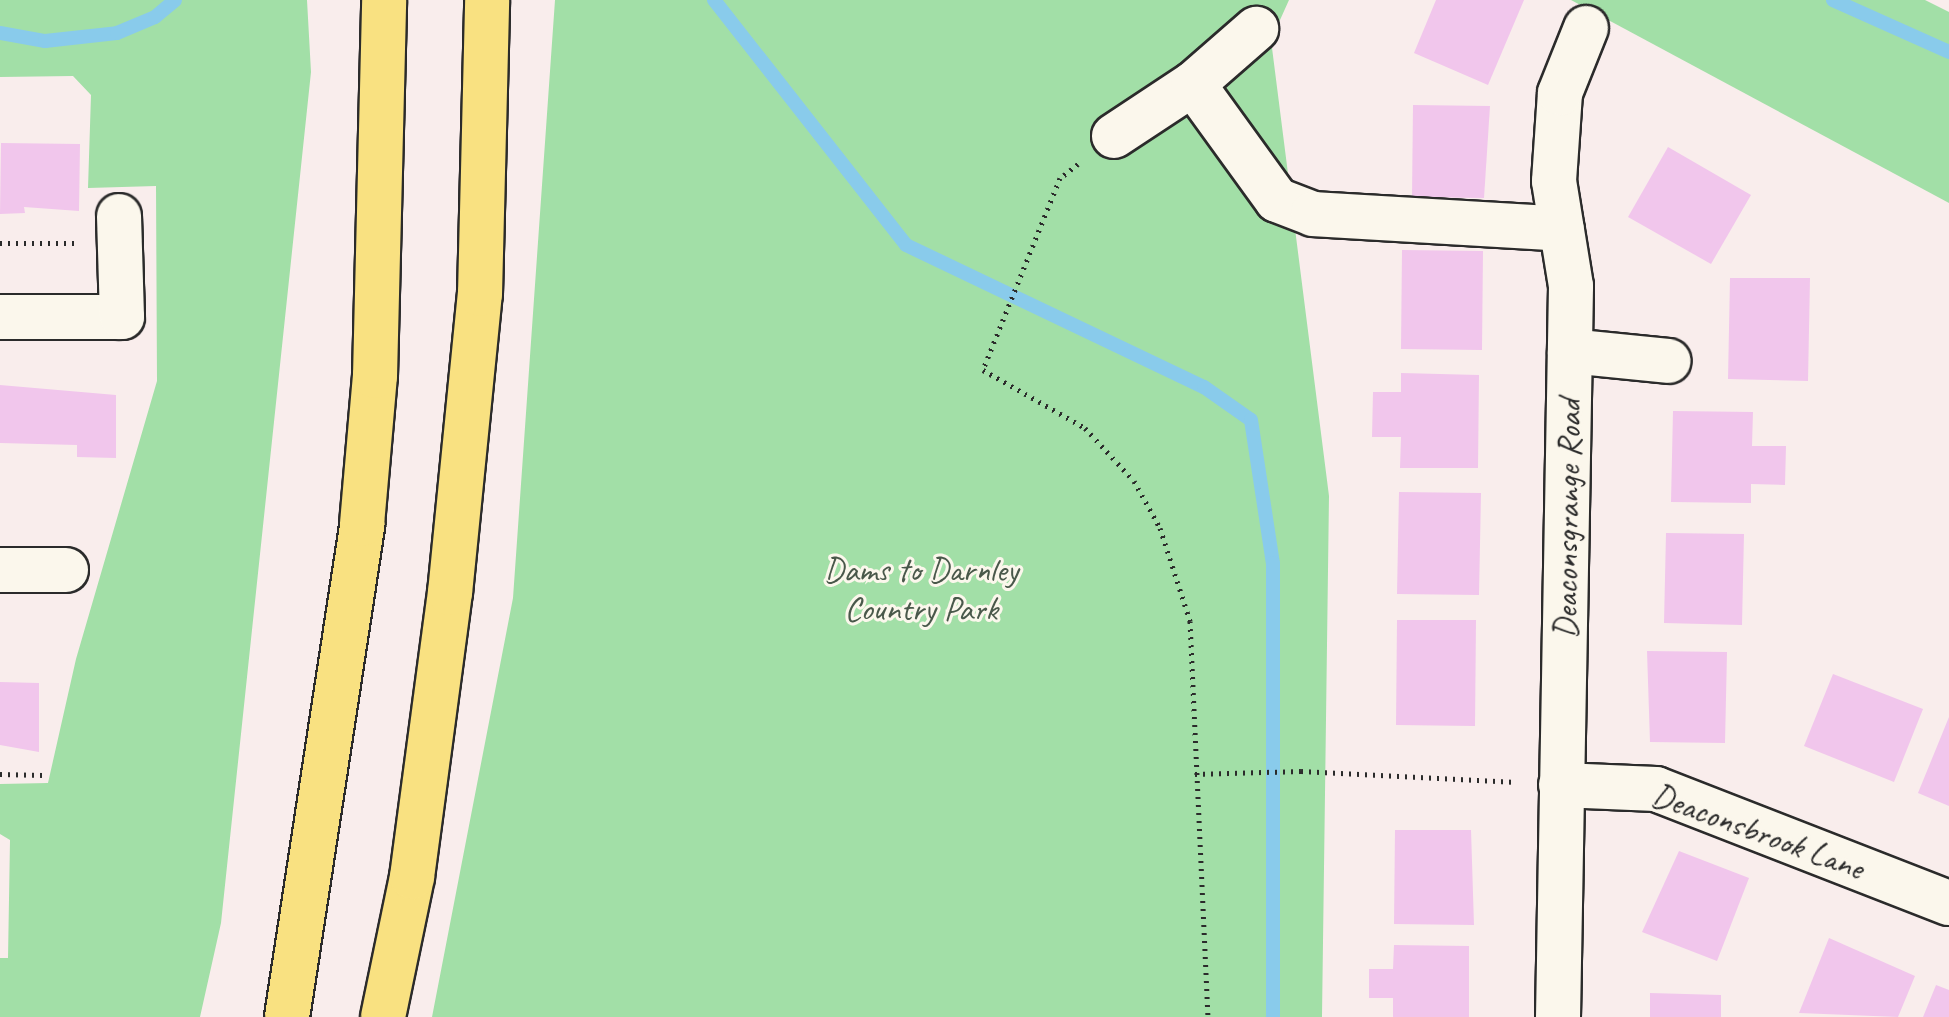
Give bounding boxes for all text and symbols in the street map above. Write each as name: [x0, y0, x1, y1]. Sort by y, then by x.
street label: Deaconsgrange Road: [1545, 399, 1589, 639]
park label: Dams to Darnley Country Park: [823, 549, 1019, 628]
street label: Deaconsbrook Lane: [1646, 774, 1870, 888]

